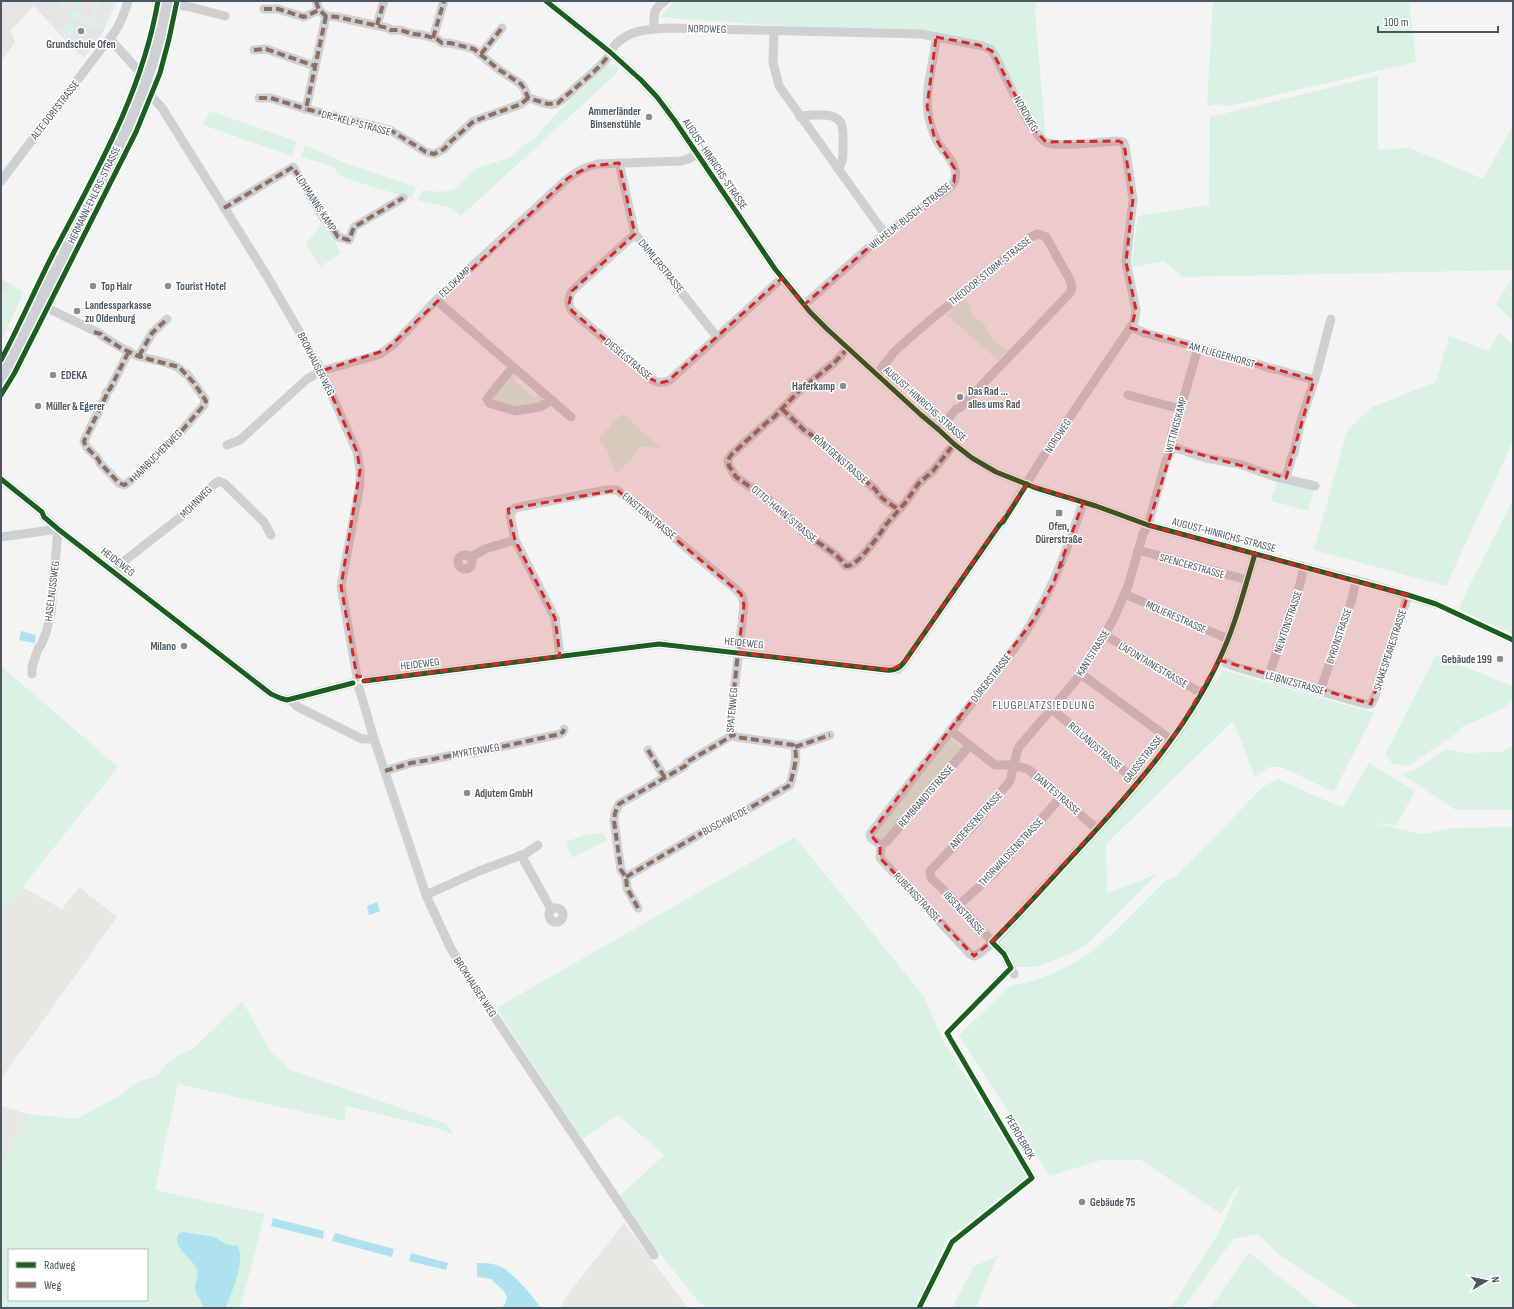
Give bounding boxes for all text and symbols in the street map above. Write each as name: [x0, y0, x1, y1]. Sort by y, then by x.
scale bar: [1378, 8, 1498, 34]
text: 100 m: [1384, 15, 1409, 30]
street label: NORDWEG: [688, 22, 726, 36]
marker: Grundschule Ofen: [76, 26, 86, 36]
place label: Grundschule Ofen: [46, 38, 116, 51]
street label: ALTE DORFSTRASSE: [27, 78, 82, 143]
street label: NORDWEG: [1011, 94, 1041, 134]
place label: Ammerländer Binsenstühle: [587, 105, 642, 131]
street label: DR.-KELP-STRASSE: [320, 107, 392, 139]
marker: Ammerländer Binsenstühle: [644, 112, 654, 122]
street label: AUGUST-HINRICHS-STRASSE: [679, 115, 750, 212]
street label: HERMANN-EHLERS-STRASSE: [65, 144, 123, 246]
street label: LOHMANNS KAMP: [293, 172, 339, 234]
street label: WILHELM-BUSCH-STRASSE: [866, 180, 954, 252]
street label: THEODOR-STORM-STRASSE: [946, 234, 1034, 308]
street label: DAIMLERSTRASSE: [635, 237, 687, 295]
street label: FELDKAMP: [436, 264, 474, 300]
place label: Top Hair: [101, 280, 133, 293]
place label: Tourist Hotel: [176, 280, 226, 293]
marker: Top Hair: [88, 281, 98, 291]
marker: Tourist Hotel: [163, 281, 173, 291]
place label: Landessparkasse zu Oldenburg: [85, 299, 152, 325]
marker: Landessparkasse zu Oldenburg: [72, 306, 82, 316]
street label: BROKHAUSER WEG: [295, 330, 337, 398]
street label: DIESELSTRASSE: [602, 335, 654, 383]
street label: AM FLIEGERHORST: [1186, 339, 1257, 371]
street label: AUGUST-HINRICHS-STRASSE: [880, 363, 969, 445]
place label: EDEKA: [61, 369, 88, 382]
marker: EDEKA: [48, 370, 58, 380]
place label: Haferkamp: [792, 380, 835, 393]
marker: Haferkamp: [838, 381, 848, 391]
place label: Das Rad ... alles ums Rad: [968, 385, 1020, 411]
marker: Das Rad ... alles ums Rad: [955, 392, 965, 402]
street label: WITTINGSKAMP: [1162, 395, 1190, 454]
place label: Müller & Egerer: [46, 400, 106, 413]
marker: Müller & Egerer: [33, 401, 43, 411]
street label: NORDWEG: [1042, 416, 1074, 456]
street label: HAINBUCHENWEG: [129, 427, 185, 483]
street label: RÖNTGENSTRASSE: [810, 432, 870, 486]
street label: MOHNWEG: [177, 483, 215, 521]
street label: OTTO-HAHN-STRASSE: [749, 483, 819, 545]
street label: EINSTEINSTRASSE: [619, 490, 679, 542]
marker: Ofen, Dürerstraße: [1054, 508, 1064, 518]
street label: AUGUST-HINRICHS-STRASSE: [1170, 515, 1277, 555]
place label: Ofen, Dürerstraße: [1035, 520, 1083, 546]
street label: HEIDEWEG: [98, 545, 138, 579]
street label: SPENCERSTRASSE: [1158, 551, 1226, 581]
one-way arrow: [1059, 557, 1065, 568]
street label: HASELNUSSWEG: [42, 560, 62, 622]
street label: NEWTONSTRASSE: [1271, 589, 1305, 655]
street label: MOLIERESTRASSE: [1144, 598, 1208, 636]
street label: BYRONSTRASSE: [1323, 606, 1355, 666]
street label: SHAKESPEARESTRASSE: [1371, 607, 1409, 693]
street label: KANTSTRASSE: [1074, 627, 1112, 679]
street label: HEIDEWEG: [724, 634, 764, 652]
street label: LAFONTAINESTRASSE: [1116, 639, 1190, 691]
place label: Milano: [150, 640, 176, 653]
marker: Milano: [179, 641, 189, 651]
street label: DÜRERSTRASSE: [968, 651, 1014, 705]
place label: Gebäude 199: [1442, 653, 1492, 666]
marker: Gebäude 199: [1495, 654, 1505, 664]
street label: HEIDEWEG: [400, 655, 440, 673]
street label: LEIBNIZSTRASSE: [1264, 668, 1326, 698]
street label: SPATENWEG: [724, 687, 740, 733]
district label: FLUGPLATZSIEDLUNG: [993, 698, 1095, 713]
one-way arrow: [956, 712, 964, 723]
street label: ROLLANDSTRASSE: [1065, 719, 1125, 773]
street label: GAUSSSTRASSE: [1120, 732, 1166, 786]
street label: MYRTENWEG: [451, 740, 501, 762]
street label: REMBRANDTSTRASSE: [895, 762, 957, 830]
street label: DANTESTRASSE: [1031, 770, 1083, 818]
place label: Adjutem GmbH: [474, 787, 533, 800]
marker: Adjutem GmbH: [462, 788, 472, 798]
street label: ANDERSENSTRASSE: [946, 789, 1005, 852]
street label: BUSCHWEIDE: [700, 804, 750, 838]
street label: THORWALDSENSTRASSE: [976, 815, 1046, 889]
street label: RUBENSSTRASSE: [891, 870, 943, 924]
street label: IBSENSTRASSE: [941, 889, 987, 937]
street label: BROKHAUSER WEG: [451, 955, 499, 1019]
street label: PEERDEBROK: [1002, 1113, 1038, 1161]
place label: Gebäude 75: [1090, 1196, 1136, 1209]
marker: Gebäude 75: [1077, 1197, 1087, 1207]
legend: [8, 1249, 148, 1301]
text: Radweg: [44, 1258, 76, 1273]
north arrow: [1466, 1261, 1506, 1301]
text: N: [1489, 1276, 1502, 1284]
text: Weg: [44, 1278, 61, 1293]

